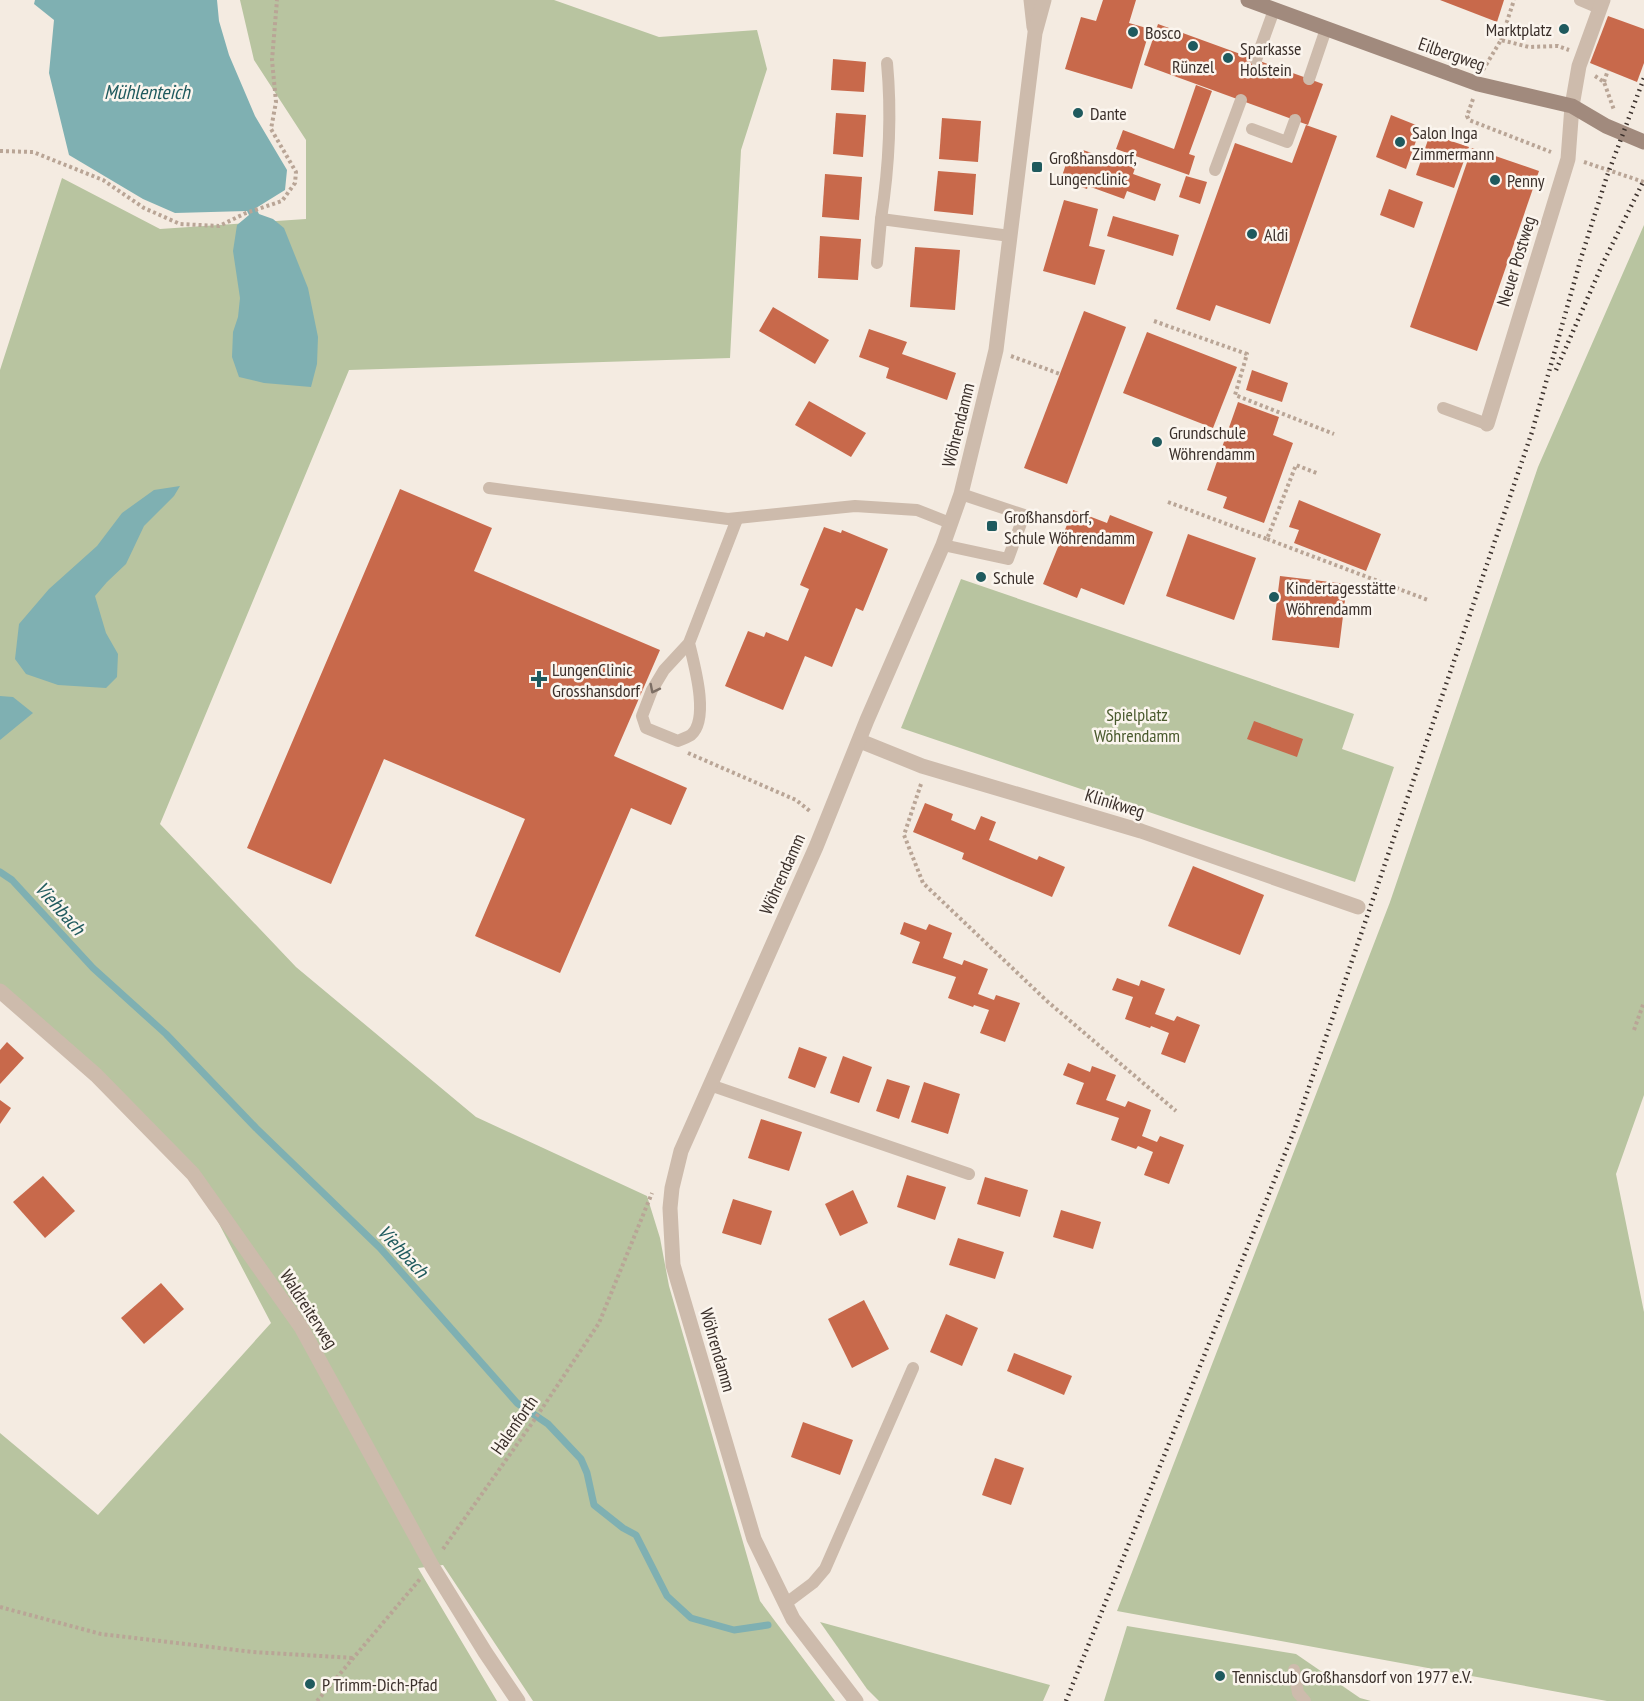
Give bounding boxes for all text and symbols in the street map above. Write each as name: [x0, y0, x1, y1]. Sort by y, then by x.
place label: Marktplatz: [1486, 18, 1552, 41]
place label: Bosco: [1145, 21, 1181, 44]
marker: Marktplatz: [1557, 22, 1571, 36]
marker: Bosco: [1126, 25, 1140, 39]
street label: Eilbergweg: [1415, 32, 1489, 76]
place label: Sparkasse Holstein: [1240, 37, 1301, 81]
marker: Rünzel: [1186, 39, 1200, 53]
marker: Sparkasse Holstein: [1221, 51, 1235, 65]
place label: Rünzel: [1172, 55, 1215, 78]
water label: Mühlenteich: [104, 79, 191, 105]
place label: Dante: [1090, 102, 1127, 125]
marker: Dante: [1071, 106, 1085, 120]
place label: Salon Inga Zimmermann: [1412, 121, 1494, 165]
marker: Salon Inga Zimmermann: [1393, 135, 1407, 149]
place label: Großhansdorf, Lungenclinic: [1049, 146, 1137, 190]
marker: Großhansdorf, Lungenclinic: [1030, 160, 1044, 174]
place label: Penny: [1507, 169, 1545, 192]
marker: Penny: [1488, 173, 1502, 187]
street label: Neuer Postweg: [1491, 213, 1541, 309]
place label: Aldi: [1264, 223, 1288, 246]
marker: Aldi: [1245, 227, 1259, 241]
street label: Wöhrendamm: [936, 381, 980, 469]
place label: Grundschule Wöhrendamm: [1169, 421, 1255, 465]
marker: Grundschule Wöhrendamm: [1150, 435, 1164, 449]
place label: Großhansdorf, Schule Wöhrendamm: [1004, 505, 1135, 549]
marker: Großhansdorf, Schule Wöhrendamm: [985, 519, 999, 533]
place label: Schule: [993, 566, 1034, 589]
marker: Schule: [974, 570, 988, 584]
place label: Kindertagesstätte Wöhrendamm: [1286, 576, 1396, 620]
marker: Kindertagesstätte Wöhrendamm: [1267, 590, 1281, 604]
place label: LungenClinic Grosshansdorf: [552, 658, 641, 702]
marker: LungenClinic Grosshansdorf: [530, 670, 548, 688]
one-way arrow: [649, 683, 661, 694]
park label: Spielplatz Wöhrendamm: [1094, 703, 1180, 747]
street label: Klinikweg: [1082, 783, 1148, 823]
street label: Wöhrendamm: [754, 830, 810, 918]
water label: Viehbach: [29, 876, 92, 941]
water label: Viehbach: [372, 1219, 435, 1284]
street label: Waldreiterweg: [275, 1265, 343, 1353]
street label: Wöhrendamm: [695, 1306, 741, 1394]
street label: Halenforth: [485, 1391, 543, 1459]
place label: Tennisclub Großhansdorf von 1977 e.V.: [1232, 1665, 1472, 1688]
marker: Tennisclub Großhansdorf von 1977 e.V.: [1213, 1669, 1227, 1683]
place label: P Trimm-Dich-Pfad: [322, 1673, 438, 1696]
marker: P Trimm-Dich-Pfad: [303, 1677, 317, 1691]

